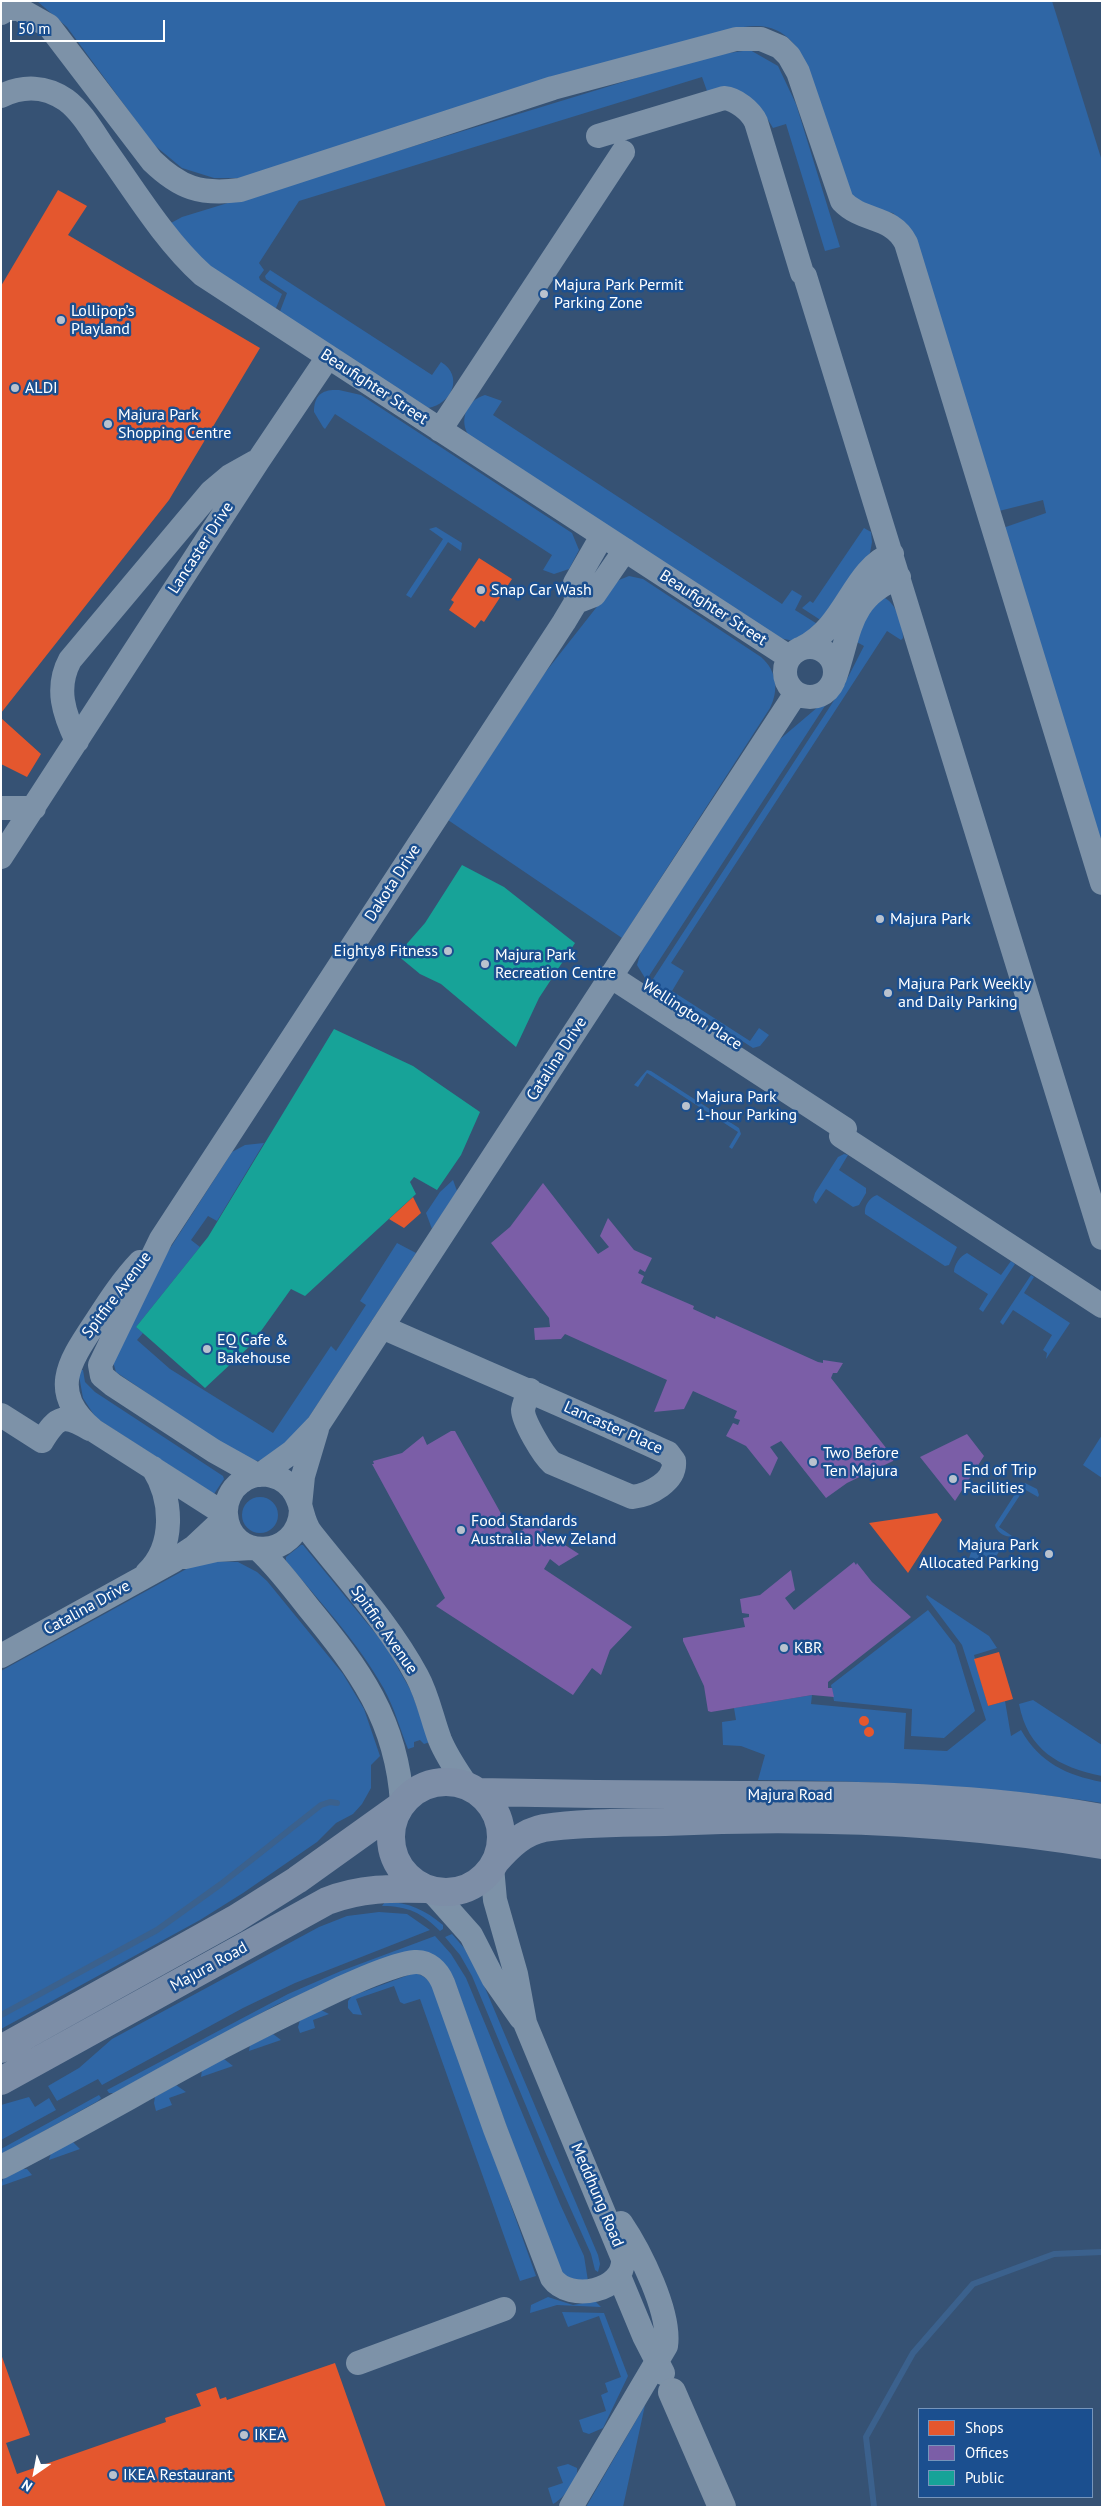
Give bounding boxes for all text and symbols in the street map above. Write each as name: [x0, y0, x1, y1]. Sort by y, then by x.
scale bar: [12, 10, 168, 42]
text: 50 m: [18, 19, 51, 38]
place label: Majura Park Permit Parking Zone: [554, 275, 683, 313]
marker: Majura Park Permit Parking Zone: [538, 288, 550, 300]
place label: Lollipop’s Playland: [71, 301, 134, 339]
marker: Lollipop’s Playland: [55, 314, 67, 326]
street label: Beaufighter Street: [317, 345, 431, 429]
place label: ALDI: [25, 378, 58, 398]
marker: ALDI: [9, 382, 21, 394]
place label: Majura Park Shopping Centre: [118, 405, 231, 443]
marker: Majura Park Shopping Centre: [102, 418, 114, 430]
street label: Lancaster Drive: [164, 499, 238, 597]
street label: Beaufighter Street: [656, 566, 770, 650]
place label: Snap Car Wash: [491, 580, 592, 600]
marker: Snap Car Wash: [475, 584, 487, 596]
street label: Dakota Drive: [361, 841, 425, 925]
place label: Majura Park: [890, 909, 971, 929]
marker: Majura Park: [874, 913, 886, 925]
place label: Eighty8 Fitness: [334, 941, 438, 961]
marker: Eighty8 Fitness: [442, 945, 454, 957]
place label: Majura Park Recreation Centre: [495, 945, 616, 983]
marker: Majura Park Recreation Centre: [479, 958, 491, 970]
place label: Majura Park Weekly and Daily Parking: [898, 974, 1031, 1012]
street label: Wellington Place: [639, 976, 745, 1054]
marker: Majura Park Weekly and Daily Parking: [882, 987, 894, 999]
street label: Catalina Drive: [523, 1014, 591, 1104]
place label: Majura Park 1-hour Parking: [696, 1087, 797, 1125]
marker: Majura Park 1-hour Parking: [680, 1100, 692, 1112]
street label: Spitfire Avenue: [78, 1248, 156, 1342]
place label: EQ Cafe & Bakehouse: [217, 1330, 291, 1368]
marker: EQ Cafe & Bakehouse: [201, 1343, 213, 1355]
street label: Lancaster Place: [561, 1398, 665, 1458]
place label: Two Before Ten Majura: [823, 1443, 899, 1481]
marker: Two Before Ten Majura: [807, 1456, 819, 1468]
place label: End of Trip Facilities: [963, 1460, 1037, 1498]
marker: End of Trip Facilities: [947, 1473, 959, 1485]
place label: Food Standards Australia New Zeland: [471, 1511, 616, 1549]
marker: Food Standards Australia New Zeland: [455, 1524, 467, 1536]
place label: Majura Park Allocated Parking: [919, 1535, 1039, 1573]
marker: Majura Park Allocated Parking: [1043, 1548, 1055, 1560]
street label: Catalina Drive: [40, 1576, 134, 1640]
street label: Spitfire Avenue: [347, 1582, 421, 1678]
place label: KBR: [794, 1638, 823, 1658]
marker: KBR: [778, 1642, 790, 1654]
street label: Majura Road: [747, 1785, 833, 1805]
street label: Majura Road: [167, 1938, 251, 1996]
street label: Meddhung Road: [567, 2140, 627, 2250]
legend: [918, 2408, 1093, 2498]
text: Shops: [965, 2418, 1004, 2437]
place label: IKEA: [254, 2425, 286, 2445]
marker: IKEA: [238, 2429, 250, 2441]
text: Offices: [965, 2443, 1009, 2462]
north arrow: [10, 2448, 60, 2498]
place label: IKEA Restaurant: [123, 2465, 233, 2485]
text: Public: [965, 2468, 1004, 2487]
marker: IKEA Restaurant: [107, 2469, 119, 2481]
text: N: [18, 2476, 36, 2496]

